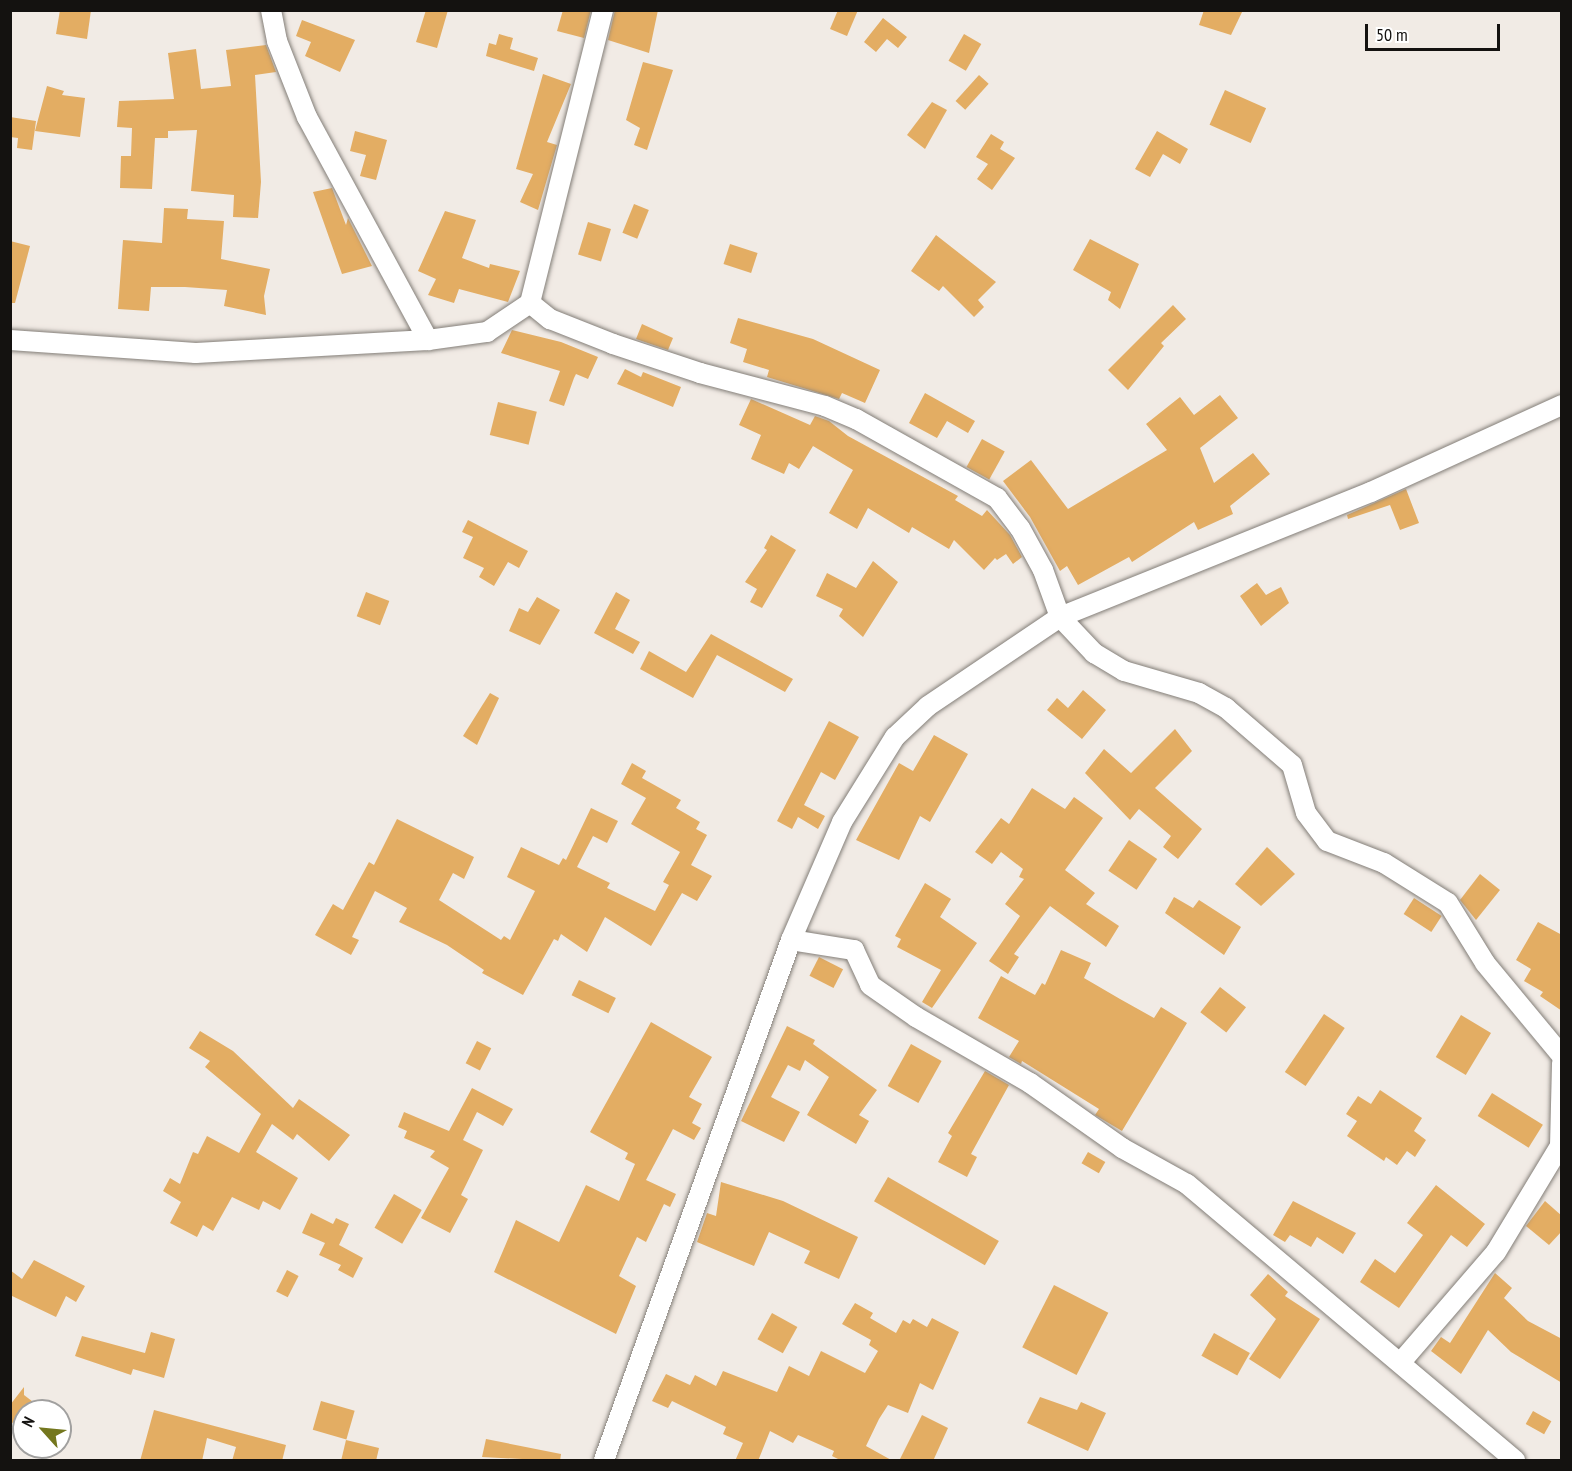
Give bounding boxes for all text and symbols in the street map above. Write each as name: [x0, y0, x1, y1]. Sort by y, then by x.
scale bar: [1368, 12, 1503, 50]
text: 50 m: [1376, 23, 1408, 46]
north arrow: [12, 1399, 72, 1459]
text: N: [17, 1413, 39, 1430]

